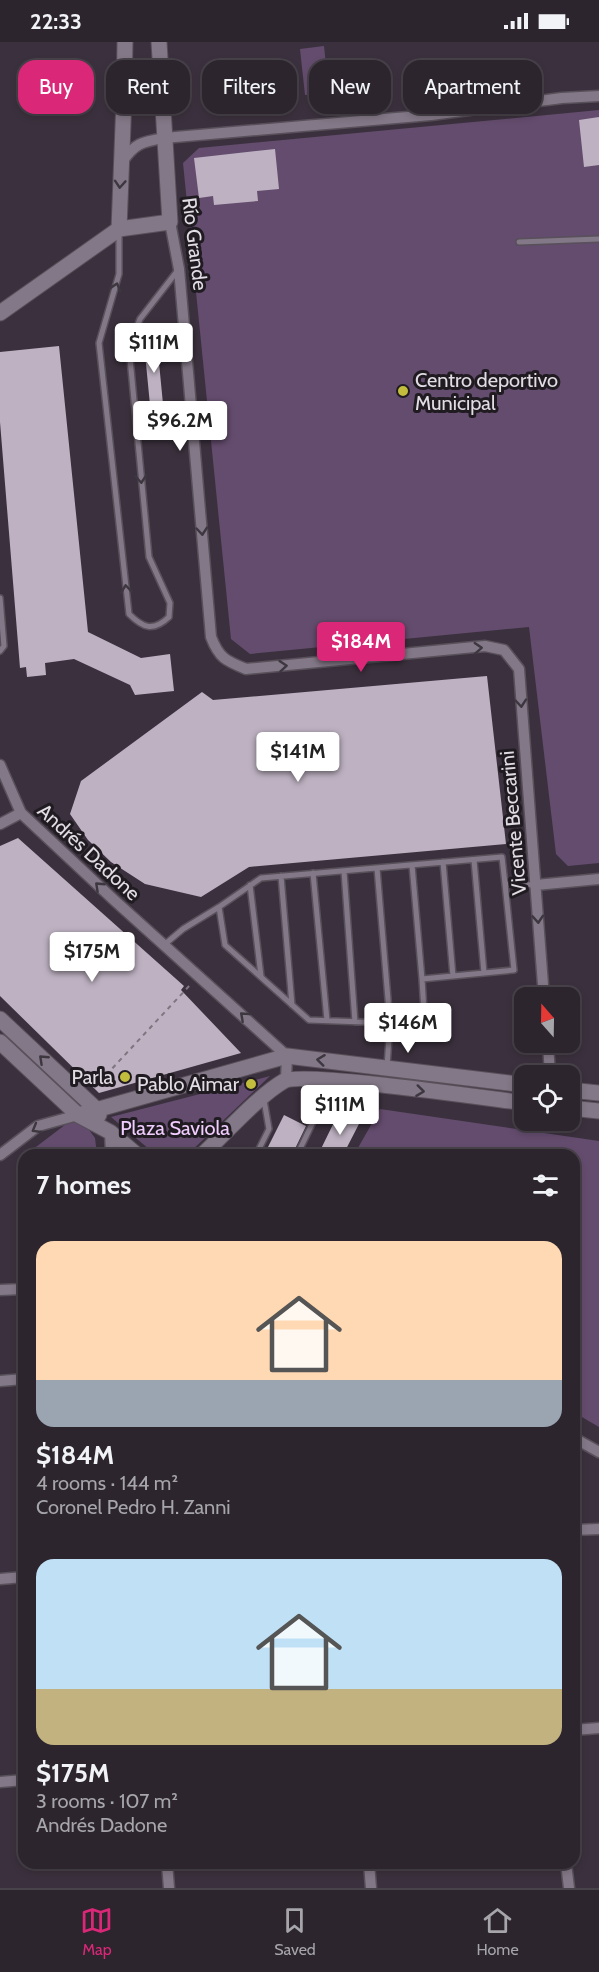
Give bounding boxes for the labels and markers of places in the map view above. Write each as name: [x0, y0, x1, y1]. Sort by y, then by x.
pin: $111M: [112, 323, 196, 374]
place label: Centro deportivo Municipal: [415, 368, 558, 415]
marker: Centro deportivo Municipal: [396, 384, 410, 398]
pin: $96.2M: [131, 401, 229, 452]
pin: $184M: [319, 622, 403, 673]
pin: $141M: [256, 732, 340, 783]
pin: $175M: [50, 932, 134, 983]
pin: $146M: [366, 1003, 450, 1054]
place label: Parla: [72, 1065, 113, 1089]
marker: Parla: [118, 1070, 132, 1084]
place label: Pablo Aimar: [137, 1072, 240, 1096]
marker: Pablo Aimar: [244, 1077, 258, 1091]
pin: $111M: [298, 1085, 382, 1136]

